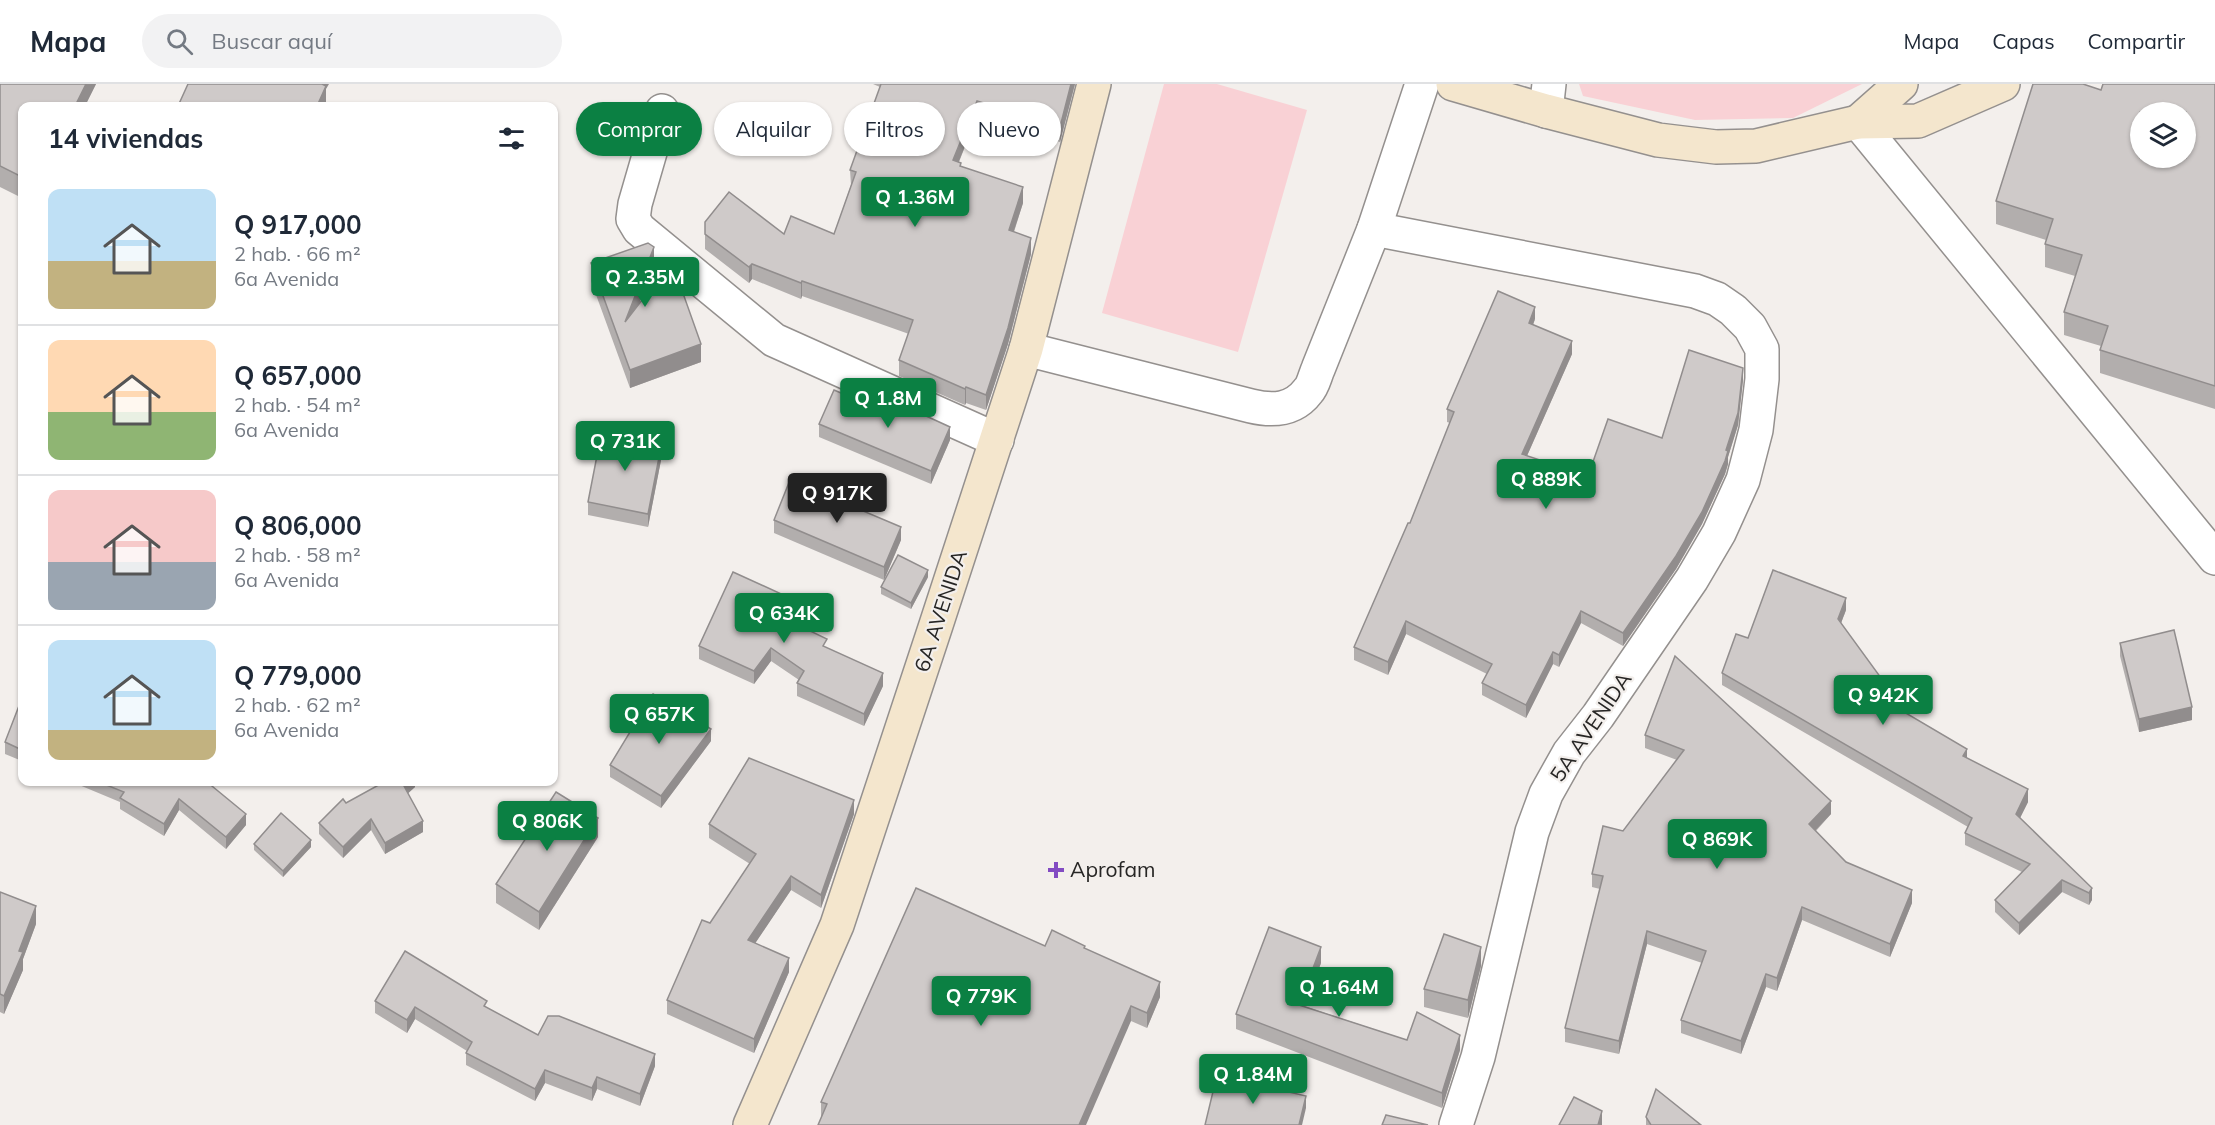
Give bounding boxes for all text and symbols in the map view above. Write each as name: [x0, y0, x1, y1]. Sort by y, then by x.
search box: [142, 14, 562, 68]
text: Mapa: [30, 24, 106, 59]
icon: search: [163, 25, 196, 58]
text: Buscar aquí: [211, 27, 332, 55]
text: Mapa: [1904, 28, 1959, 54]
text: Capas: [1992, 28, 2055, 54]
text: Compartir: [2088, 28, 2185, 54]
chip: Comprar: [576, 102, 702, 156]
chip: Alquilar: [714, 102, 832, 156]
chip: Filtros: [844, 102, 945, 156]
chip: Nuevo: [957, 102, 1061, 156]
map controls: [2130, 102, 2196, 168]
button: layers: [2130, 102, 2196, 168]
text: 14 viviendas: [48, 122, 203, 155]
icon: filters: [495, 122, 528, 155]
pin: Q 1.36M: [860, 177, 970, 228]
text: Q 1.36M: [875, 184, 955, 209]
text: Q 917,000: [234, 208, 362, 241]
icon: home: [96, 213, 168, 285]
text: 2 hab. · 66 m²: [234, 241, 361, 266]
pin: Q 2.35M: [590, 257, 700, 308]
text: Q 2.35M: [605, 264, 685, 289]
text: 6a Avenida: [234, 266, 339, 291]
text: Q 657,000: [234, 359, 362, 392]
icon: home: [96, 364, 168, 436]
pin: Q 1.8M: [839, 378, 937, 429]
text: Q 1.8M: [854, 385, 922, 410]
text: 2 hab. · 54 m²: [234, 392, 361, 417]
text: 6a Avenida: [234, 417, 339, 442]
pin: Q 731K: [576, 421, 674, 472]
text: Q 731K: [590, 428, 660, 453]
pin: Q 889K: [1497, 459, 1595, 510]
text: Q 889K: [1511, 466, 1581, 491]
pin: Q 917K: [788, 473, 886, 524]
text: Q 917K: [802, 480, 872, 505]
text: Q 806,000: [234, 509, 362, 542]
icon: home: [96, 514, 168, 586]
text: 2 hab. · 58 m²: [234, 542, 361, 567]
street label: 6A AVENIDA: [908, 546, 972, 675]
text: 6a Avenida: [234, 567, 339, 592]
pin: Q 634K: [735, 593, 833, 644]
text: Q 634K: [749, 600, 819, 625]
text: Q 779,000: [234, 659, 362, 692]
icon: home: [96, 664, 168, 736]
street label: 5A AVENIDA: [1544, 666, 1637, 786]
pin: Q 942K: [1834, 675, 1932, 726]
text: Q 942K: [1848, 682, 1918, 707]
text: 2 hab. · 62 m²: [234, 692, 361, 717]
pin: Q 657K: [610, 694, 708, 745]
text: Q 657K: [624, 701, 694, 726]
text: 6a Avenida: [234, 717, 339, 742]
pin: Q 806K: [498, 801, 596, 852]
text: Q 806K: [512, 808, 582, 833]
pin: Q 869K: [1668, 819, 1766, 870]
text: Q 869K: [1682, 826, 1752, 851]
place label: Aprofam: [1070, 856, 1155, 882]
marker: Aprofam: [1047, 861, 1065, 879]
pin: Q 1.64M: [1284, 967, 1394, 1018]
text: Q 1.64M: [1299, 974, 1379, 999]
pin: Q 779K: [932, 976, 1030, 1027]
text: Q 779K: [946, 983, 1016, 1008]
pin: Q 1.84M: [1198, 1054, 1308, 1105]
text: Q 1.84M: [1213, 1061, 1293, 1086]

